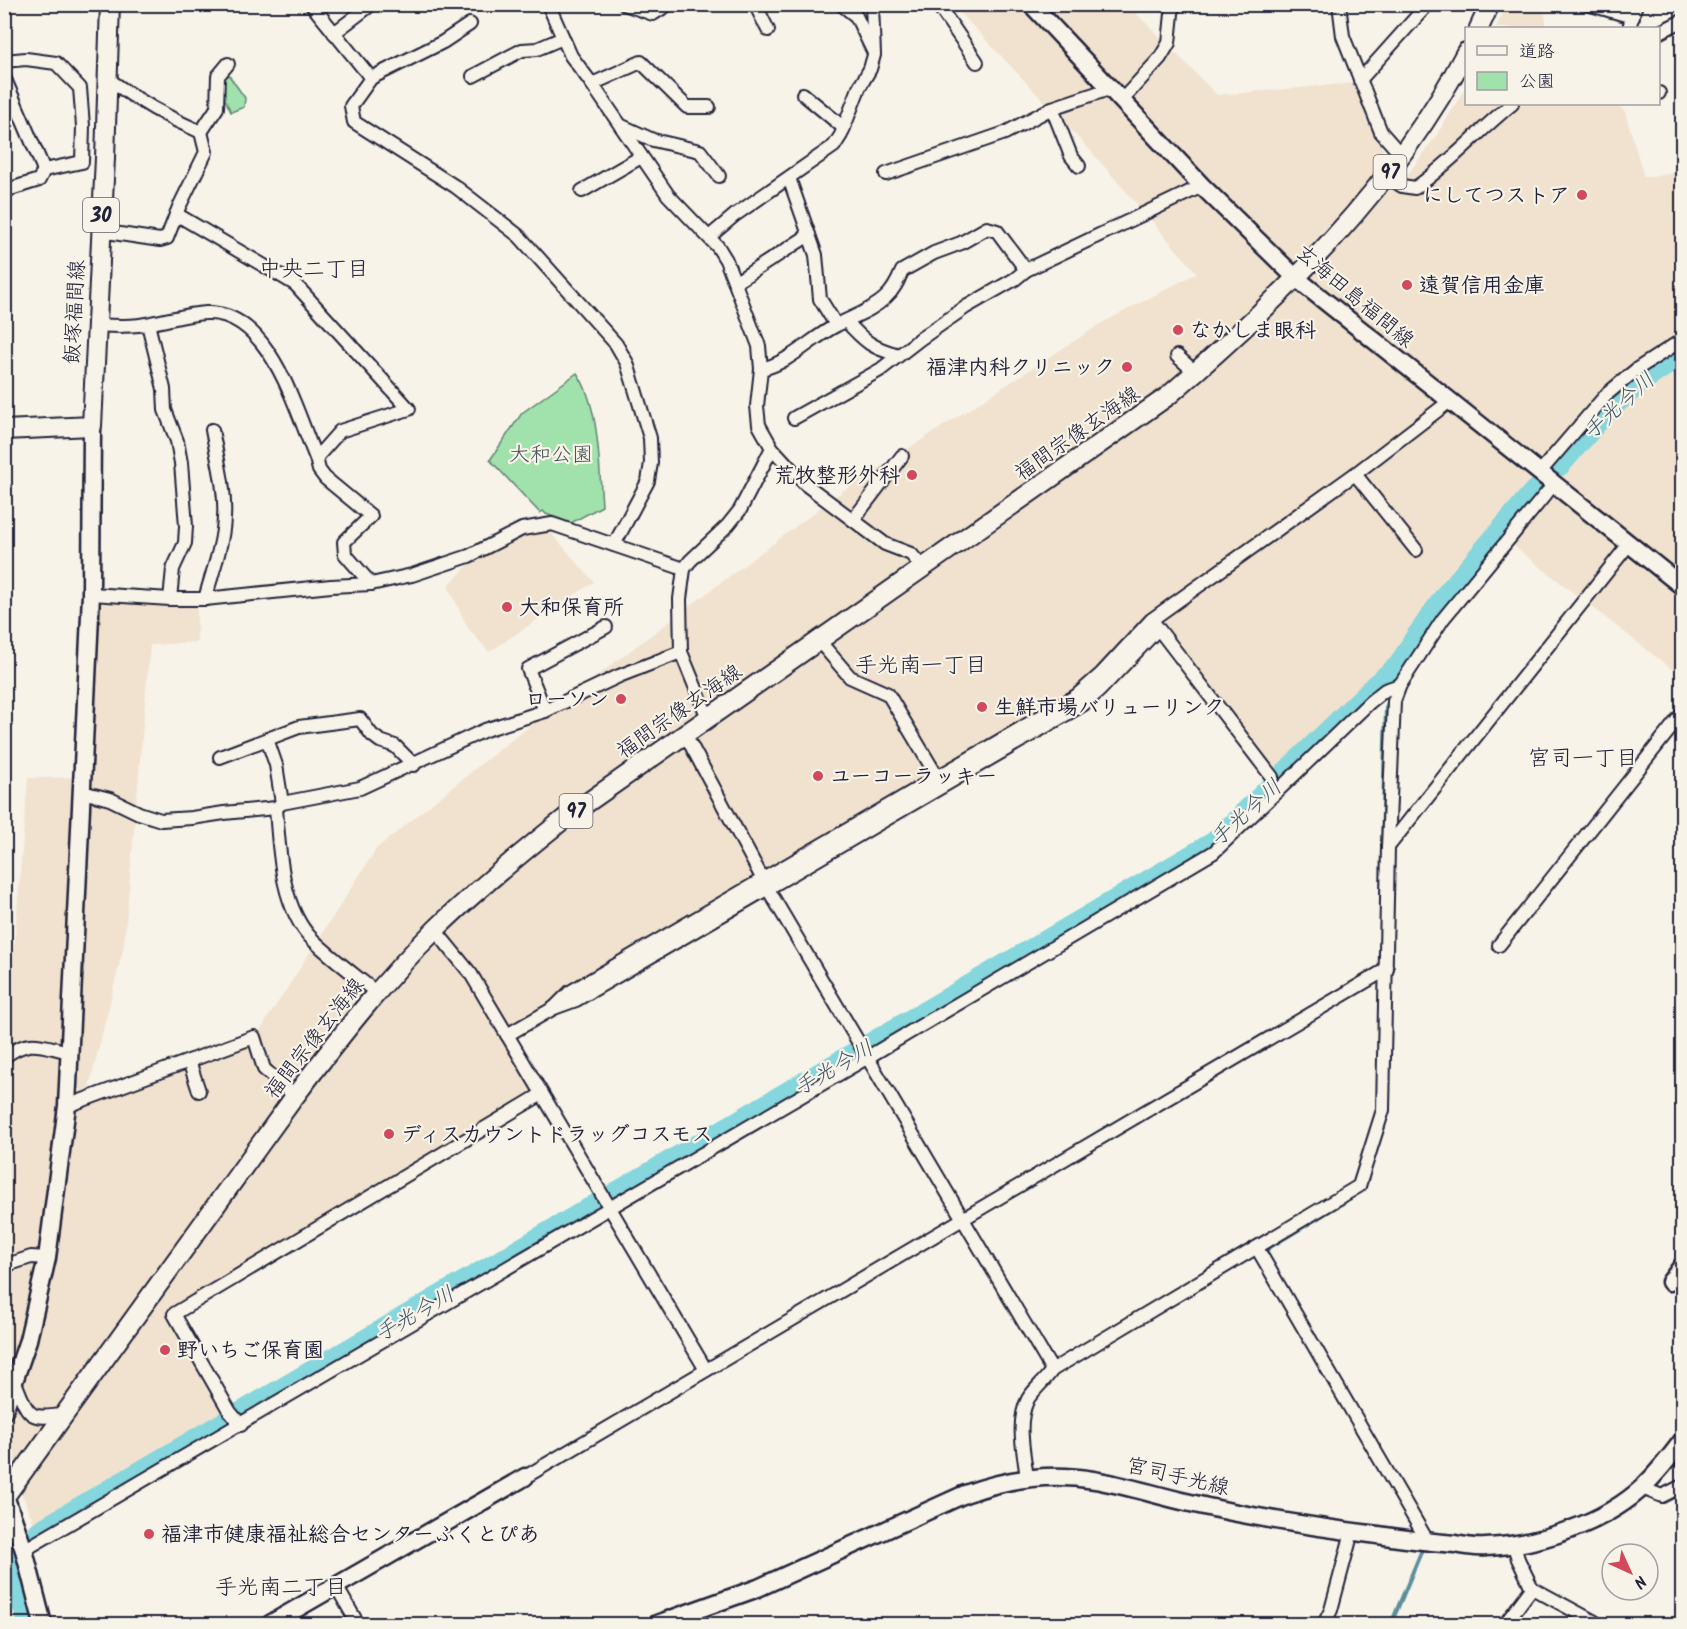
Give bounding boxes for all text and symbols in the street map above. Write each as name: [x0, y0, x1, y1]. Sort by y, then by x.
legend: [1465, 27, 1660, 105]
text: 道路: [1519, 38, 1555, 67]
text: 公園: [1519, 68, 1555, 97]
road number: 97: [1374, 155, 1406, 189]
place label: にしてつストア: [1422, 180, 1570, 213]
marker: にしてつストア: [1575, 188, 1589, 202]
road number: 30: [83, 198, 119, 232]
street label: 玄海田島福間線: [1287, 237, 1421, 357]
district label: 中央二丁目: [259, 253, 369, 288]
street label: 飯塚福間線: [56, 259, 95, 365]
place label: 遠賀信用金庫: [1419, 270, 1545, 303]
marker: 遠賀信用金庫: [1400, 278, 1414, 292]
place label: なかしま眼科: [1190, 315, 1316, 348]
marker: なかしま眼科: [1171, 323, 1185, 337]
place label: 福津内科クリニック: [926, 352, 1115, 385]
marker: 福津内科クリニック: [1120, 360, 1134, 374]
water label: 手光今川: [1575, 364, 1664, 449]
street label: 福間宗像玄海線: [1008, 379, 1148, 490]
park label: 大和公園: [509, 439, 593, 472]
place label: 荒牧整形外科: [774, 460, 900, 493]
marker: 荒牧整形外科: [905, 468, 919, 482]
place label: 大和保育所: [519, 592, 624, 625]
marker: 大和保育所: [500, 600, 514, 614]
district label: 手光南一丁目: [855, 649, 987, 684]
street label: 福間宗像玄海線: [610, 657, 750, 768]
place label: ローソン: [525, 684, 609, 717]
marker: ローソン: [614, 692, 628, 706]
place label: 生鮮市場バリューリンク: [994, 692, 1225, 725]
marker: 生鮮市場バリューリンク: [975, 700, 989, 714]
district label: 宮司一丁目: [1528, 742, 1638, 777]
place label: ユーコーラッキー: [830, 761, 997, 794]
marker: ユーコーラッキー: [811, 769, 825, 783]
water label: 手光今川: [1202, 771, 1291, 856]
road number: 97: [560, 794, 592, 828]
street label: 福間宗像玄海線: [257, 971, 373, 1107]
water label: 手光今川: [787, 1032, 881, 1106]
place label: ディスカウントドラッグコスモス: [401, 1119, 713, 1152]
marker: ディスカウントドラッグコスモス: [382, 1127, 396, 1141]
water label: 手光今川: [368, 1278, 462, 1352]
place label: 野いちご保育園: [177, 1335, 324, 1368]
marker: 野いちご保育園: [158, 1343, 172, 1357]
street label: 宮司手光線: [1123, 1450, 1233, 1505]
place label: 福津市健康福祉総合センターふくとぴあ: [161, 1519, 539, 1552]
marker: 福津市健康福祉総合センターふくとぴあ: [142, 1527, 156, 1541]
north arrow: [1600, 1542, 1660, 1602]
text: N: [1627, 1569, 1652, 1594]
district label: 手光南二丁目: [215, 1571, 347, 1606]

